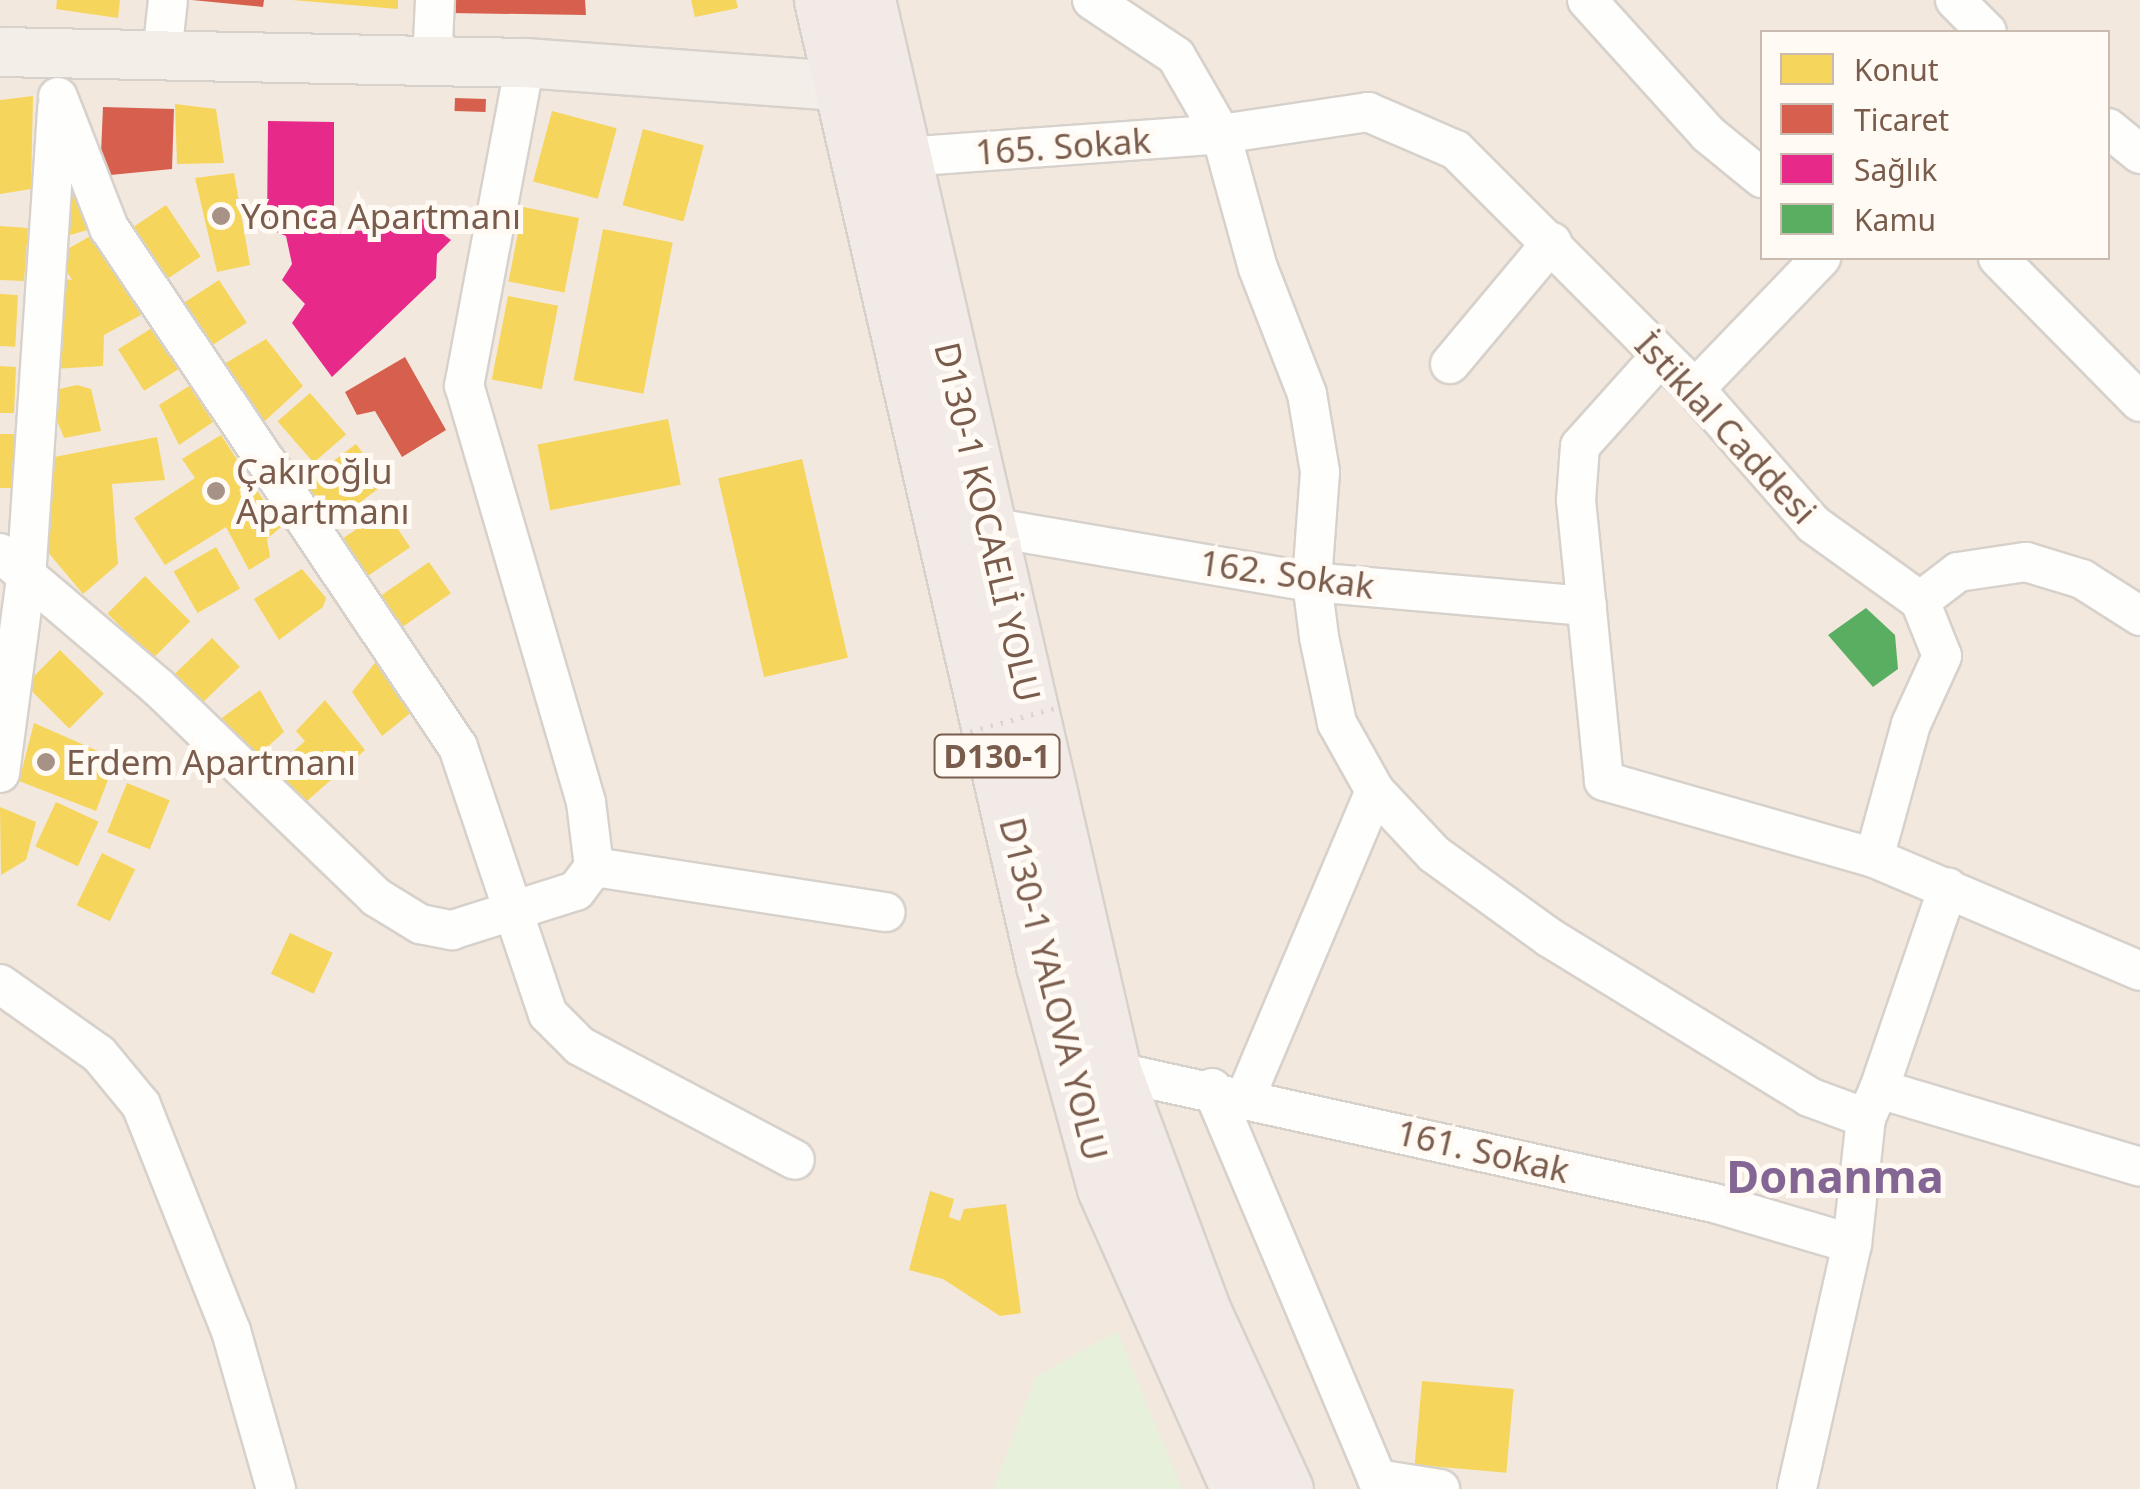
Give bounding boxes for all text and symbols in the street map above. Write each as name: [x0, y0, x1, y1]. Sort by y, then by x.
legend: [1760, 30, 2110, 260]
text: Konut: [1854, 49, 1939, 90]
text: Ticaret: [1854, 99, 1949, 140]
street label: 165. Sokak: [974, 119, 1152, 173]
text: Sağlık: [1854, 149, 1937, 190]
place label: Yonca Apartmanı: [241, 195, 521, 237]
text: Kamu: [1854, 199, 1936, 240]
marker: Yonca Apartmanı: [210, 205, 232, 227]
street label: İstiklal Caddesi: [1627, 324, 1825, 532]
street label: D130-1 KOCAELİ YOLU: [926, 338, 1050, 706]
place label: Çakıroğlu Apartmanı: [236, 450, 410, 532]
marker: Çakıroğlu Apartmanı: [205, 480, 227, 502]
street label: 162. Sokak: [1197, 541, 1377, 607]
road number: D130-1: [932, 729, 1062, 783]
place label: Erdem Apartmanı: [66, 741, 356, 783]
marker: Erdem Apartmanı: [35, 751, 57, 773]
street label: D130-1 YALOVA YOLU: [991, 813, 1117, 1165]
street label: 161. Sokak: [1393, 1111, 1573, 1191]
district label: Donanma: [1726, 1149, 1944, 1203]

